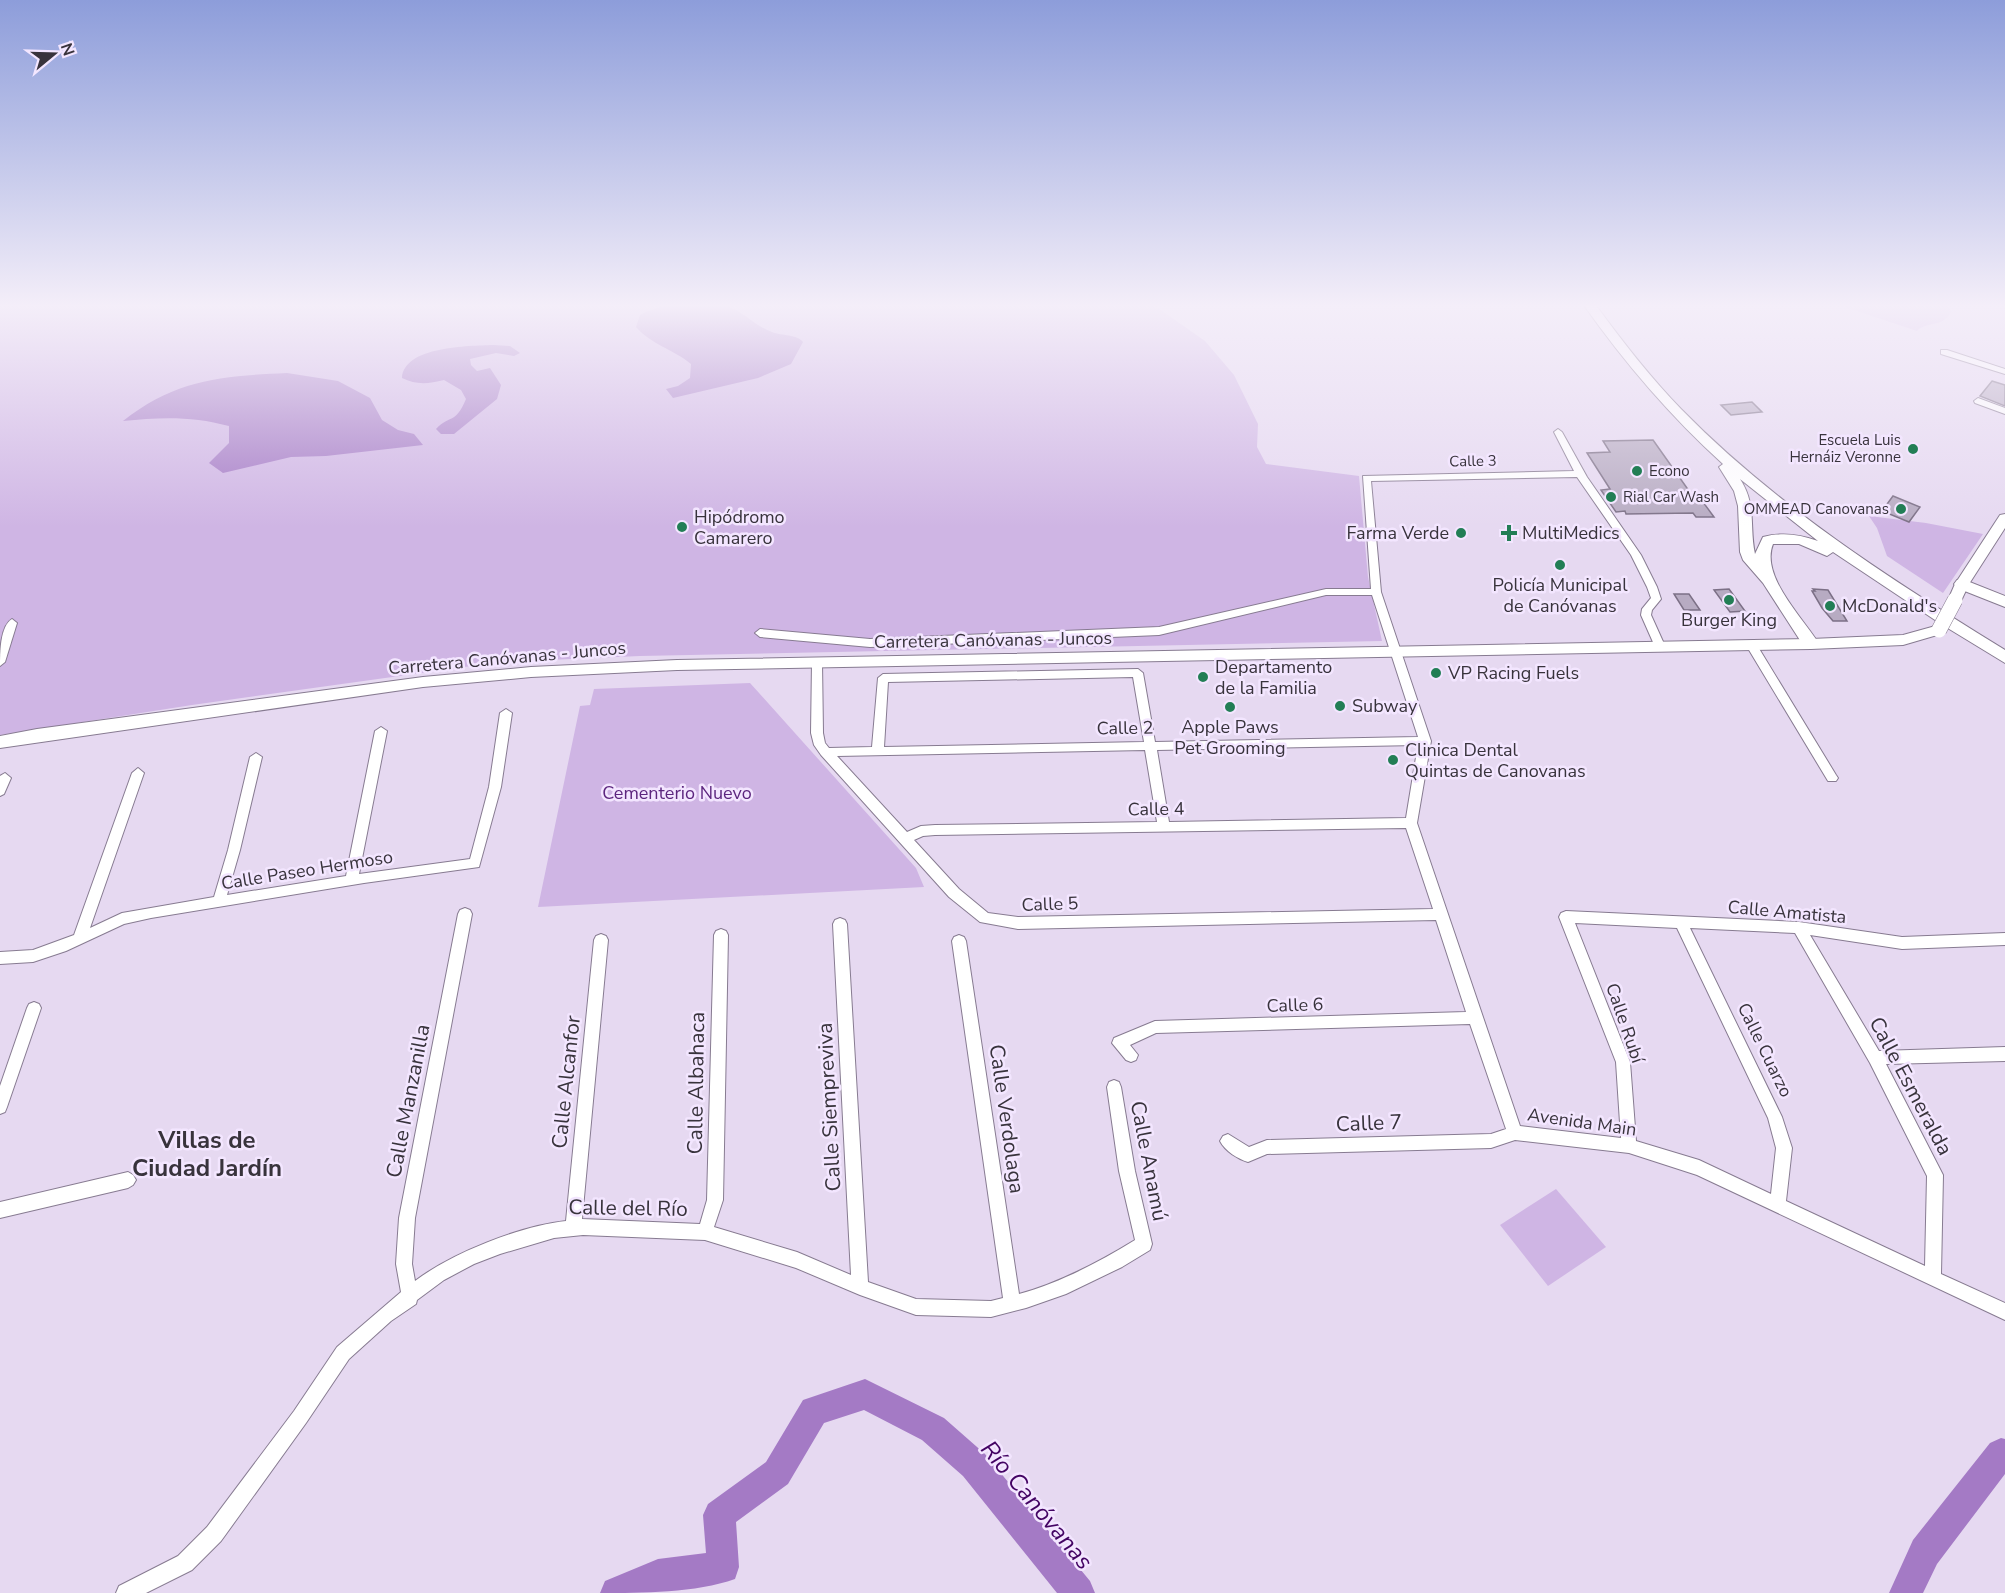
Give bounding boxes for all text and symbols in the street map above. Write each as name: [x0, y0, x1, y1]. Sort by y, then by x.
north arrow: [24, 24, 84, 84]
text: N: [55, 40, 80, 59]
place label: Escuela Luis Hernáiz Veronne: [1789, 430, 1901, 467]
marker: Escuela Luis Hernáiz Veronne: [1906, 442, 1920, 456]
street label: Calle 3: [1449, 451, 1497, 471]
place label: Econo: [1649, 461, 1690, 481]
marker: Econo: [1630, 464, 1644, 478]
place label: Rial Car Wash: [1623, 487, 1719, 507]
marker: Rial Car Wash: [1604, 490, 1618, 504]
place label: OMMEAD Canovanas: [1744, 499, 1889, 519]
marker: OMMEAD Canovanas: [1894, 502, 1908, 516]
place label: Hipódromo Camarero: [694, 505, 785, 550]
marker: Hipódromo Camarero: [675, 520, 689, 534]
place label: Farma Verde: [1347, 521, 1449, 545]
place label: MultiMedics: [1522, 521, 1620, 545]
marker: MultiMedics: [1500, 524, 1518, 542]
marker: Farma Verde: [1454, 526, 1468, 540]
marker: Policía Municipal de Canóvanas: [1553, 558, 1567, 572]
place label: Policía Municipal de Canóvanas: [1493, 573, 1628, 618]
marker: Burger King: [1722, 593, 1736, 607]
place label: McDonald's: [1842, 594, 1937, 618]
marker: McDonald's: [1823, 599, 1837, 613]
place label: Burger King: [1681, 608, 1777, 632]
street label: Carretera Canóvanas - Juncos: [874, 626, 1112, 654]
street label: Carretera Canóvanas - Juncos: [387, 636, 627, 680]
place label: Departamento de la Familia: [1215, 655, 1332, 700]
place label: VP Racing Fuels: [1447, 661, 1579, 685]
marker: VP Racing Fuels: [1429, 666, 1443, 680]
marker: Departamento de la Familia: [1196, 670, 1210, 684]
place label: Subway: [1352, 694, 1418, 718]
marker: Subway: [1333, 699, 1347, 713]
marker: Apple Paws Pet Grooming: [1223, 700, 1237, 714]
place label: Apple Paws Pet Grooming: [1174, 715, 1286, 760]
street label: Calle 2: [1096, 716, 1154, 740]
place label: Clinica Dental Quintas de Canovanas: [1405, 738, 1586, 783]
marker: Clinica Dental Quintas de Canovanas: [1386, 753, 1400, 767]
park label: Cementerio Nuevo: [602, 781, 752, 805]
street label: Calle 4: [1127, 797, 1185, 821]
street label: Calle Paseo Hermoso: [220, 845, 394, 895]
street label: Calle 5: [1021, 891, 1079, 917]
street label: Calle Amatista: [1727, 895, 1847, 929]
street label: Calle Rubí: [1600, 980, 1650, 1067]
street label: Calle 6: [1266, 992, 1324, 1018]
street label: Calle Cuarzo: [1732, 999, 1798, 1101]
street label: Calle Albahaca: [681, 1011, 711, 1155]
street label: Calle Esmeralda: [1863, 1012, 1959, 1160]
street label: Calle Alcanfor: [545, 1014, 587, 1150]
street label: Calle Manzanilla: [379, 1022, 437, 1180]
street label: Calle Siempreviva: [811, 1022, 847, 1192]
street label: Calle Verdolaga: [983, 1043, 1031, 1195]
street label: Calle Anamú: [1124, 1098, 1174, 1224]
street label: Avenida Main: [1526, 1102, 1638, 1142]
street label: Calle 7: [1335, 1108, 1403, 1138]
district label: Villas de Ciudad Jardín: [132, 1124, 282, 1184]
street label: Calle del Río: [568, 1193, 688, 1223]
water label: Río Canóvanas: [974, 1434, 1100, 1576]

